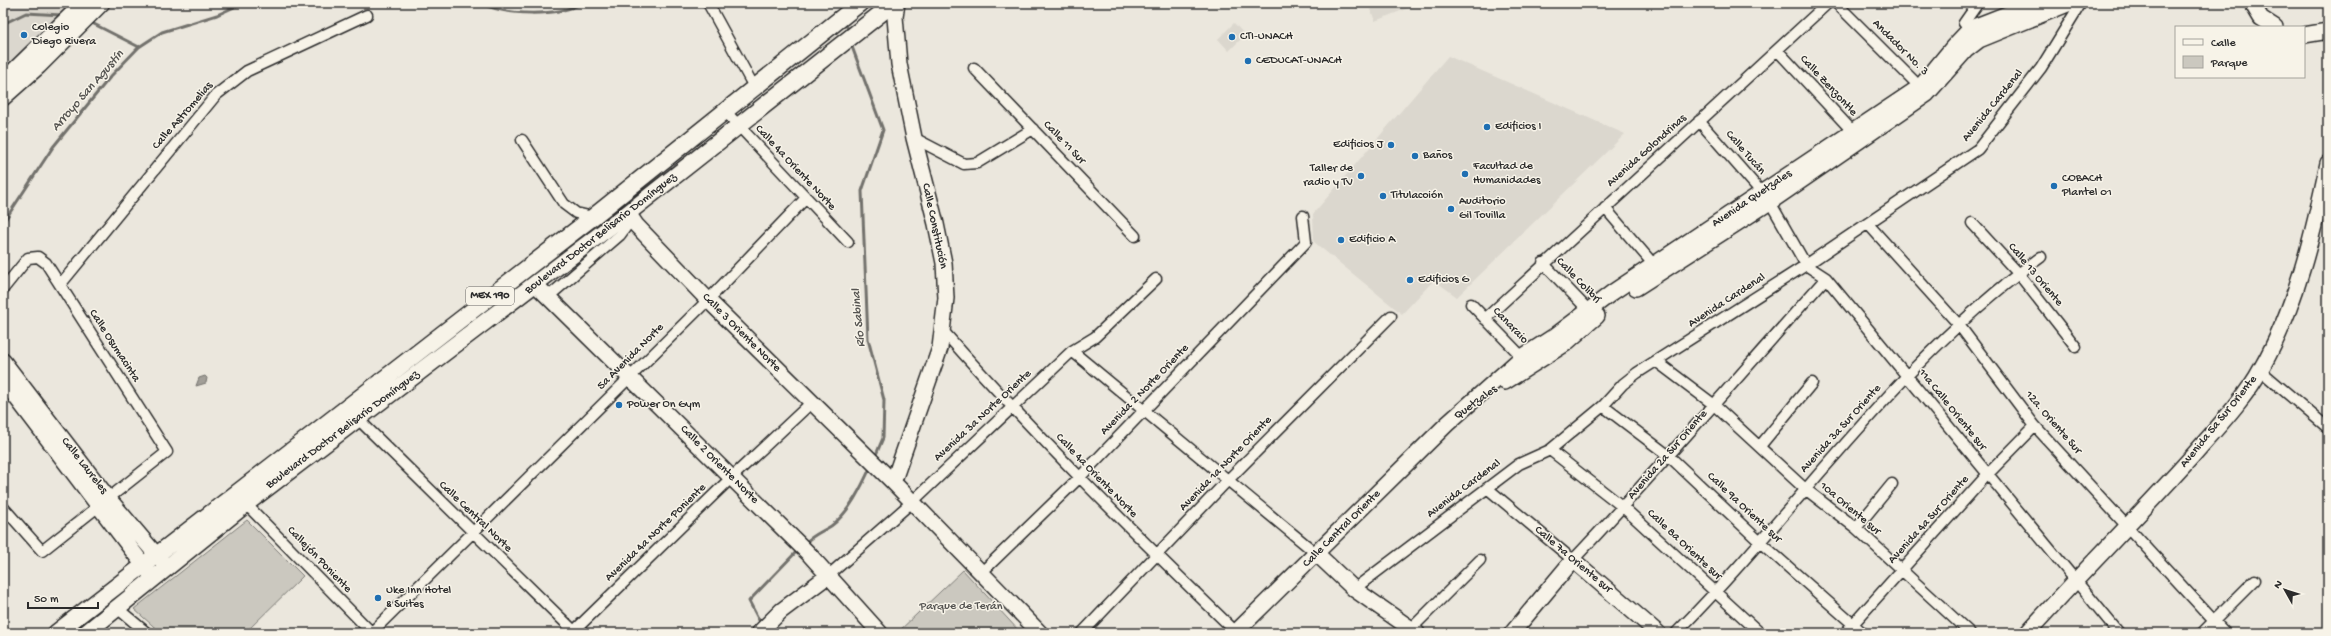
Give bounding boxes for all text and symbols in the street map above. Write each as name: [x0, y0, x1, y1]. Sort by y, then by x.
street label: Andador No. 3: [1869, 17, 1931, 79]
place label: Colegio Diego Rivera: [31, 21, 96, 49]
legend: [2175, 26, 2305, 78]
marker: Colegio Diego Rivera: [19, 30, 29, 40]
place label: CTI-UNACH: [1240, 30, 1293, 44]
marker: CTI-UNACH: [1227, 32, 1237, 42]
text: Calle: [2211, 37, 2236, 51]
water label: Arroyo San Agustín: [49, 47, 128, 135]
street label: Calle Zenzontle: [1796, 53, 1860, 120]
place label: CEDUCAT-UNACH: [1256, 54, 1342, 68]
marker: CEDUCAT-UNACH: [1243, 56, 1253, 66]
text: Parque: [2210, 57, 2248, 71]
street label: Avenida Cardenal: [1960, 67, 2027, 145]
street label: Calle Astromelias: [150, 79, 217, 153]
street label: Avenida Golondrinas: [1604, 111, 1690, 190]
street label: Calle 11 Sur: [1040, 118, 1090, 169]
place label: Edificios I: [1495, 120, 1542, 134]
street label: Calle 4a Oriente Norte: [752, 122, 839, 214]
marker: Edificios I: [1482, 122, 1492, 132]
street label: Calle Tucán: [1722, 128, 1768, 178]
place label: Edificios J: [1333, 138, 1384, 152]
marker: Edificios J: [1386, 140, 1396, 150]
place label: Baños: [1422, 149, 1453, 163]
marker: Baños: [1410, 151, 1420, 161]
place label: Facultad de Humanidades: [1472, 160, 1541, 188]
place label: Taller de radio y TV: [1303, 162, 1354, 190]
street label: Avenida Quetzales: [1709, 167, 1795, 231]
marker: Facultad de Humanidades: [1460, 169, 1470, 179]
street label: Boulevard Doctor Belisario Domínguez: [522, 170, 680, 298]
marker: Taller de radio y TV: [1356, 171, 1366, 181]
place label: COBACH Plantel 01: [2061, 172, 2112, 200]
marker: COBACH Plantel 01: [2049, 181, 2059, 191]
street label: Calle Constitución: [918, 182, 950, 270]
place label: Titulacoión: [1390, 189, 1443, 203]
marker: Titulacoión: [1378, 191, 1388, 201]
place label: Auditorio Gil Tovilla: [1459, 195, 1506, 223]
marker: Auditorio Gil Tovilla: [1446, 204, 1456, 214]
place label: Edificio A: [1349, 233, 1396, 247]
marker: Edificio A: [1336, 235, 1346, 245]
street label: Calle 13 Oriente: [2004, 240, 2066, 310]
street label: Calle Colibrí: [1553, 255, 1604, 307]
street label: Avenida Cardenal: [1686, 271, 1768, 331]
place label: Edificios G: [1418, 273, 1470, 287]
marker: Edificios G: [1405, 275, 1415, 285]
road number: MEX 190: [466, 287, 514, 305]
water label: Río Sabinal: [849, 287, 869, 348]
street label: Calle 3 Oriente Norte: [699, 291, 784, 376]
street label: Canaraio: [1489, 305, 1531, 347]
street label: Calle Osumacinta: [85, 307, 143, 385]
street label: 5a Avenida Norte: [595, 320, 668, 393]
street label: Avenida 2 Norte Oriente: [1098, 341, 1193, 439]
street label: 11a Calle Oriente sur: [1914, 366, 1990, 455]
street label: Boulevard Doctor Belisario Domínguez: [263, 367, 423, 493]
street label: Avenida 3a Norte Oriente: [931, 367, 1035, 465]
street label: Avenida 5a Sur Oriente: [2178, 372, 2261, 471]
street label: Avenida 3a Sur Oriente: [1797, 381, 1885, 476]
street label: Quetzales: [1452, 382, 1501, 423]
street label: 12a. Oriente Sur: [2021, 388, 2085, 459]
place label: Power On Gym: [626, 398, 701, 412]
marker: Power On Gym: [614, 400, 624, 410]
street label: Avenida 2a Sur Oriente: [1625, 407, 1711, 503]
street label: Avenida 1a Norte Oriente: [1177, 413, 1276, 515]
street label: Calle 2 Oriente Norte: [677, 423, 762, 508]
street label: Calle 4a Oriente Norte: [1052, 431, 1140, 522]
street label: Calle Laureles: [58, 435, 111, 498]
street label: Avenida Cardenal: [1424, 456, 1504, 521]
street label: Calle 9a Oriente sur: [1704, 470, 1786, 547]
street label: Avenida 4a Sur Oriente: [1886, 472, 1973, 567]
street label: Calle Central Norte: [435, 478, 515, 556]
street label: 10a Oriente sur: [1816, 479, 1885, 540]
street label: Avenida 4a Norte Poniente: [603, 481, 710, 585]
street label: Calle Central Oriente: [1300, 487, 1384, 571]
street label: Calle 8a Oriente sur: [1643, 507, 1726, 585]
street label: Calle 7a Oriente sur: [1531, 523, 1616, 598]
street label: Callejón Poniente: [284, 524, 355, 597]
north arrow: [2265, 570, 2305, 610]
text: N: [2272, 578, 2286, 592]
scale bar: [28, 584, 98, 610]
place label: Uke Inn Hotel & Suites: [386, 584, 452, 612]
text: 50 m: [34, 593, 59, 607]
marker: Uke Inn Hotel & Suites: [373, 593, 383, 603]
park label: Parque de Terán: [919, 600, 1003, 614]

